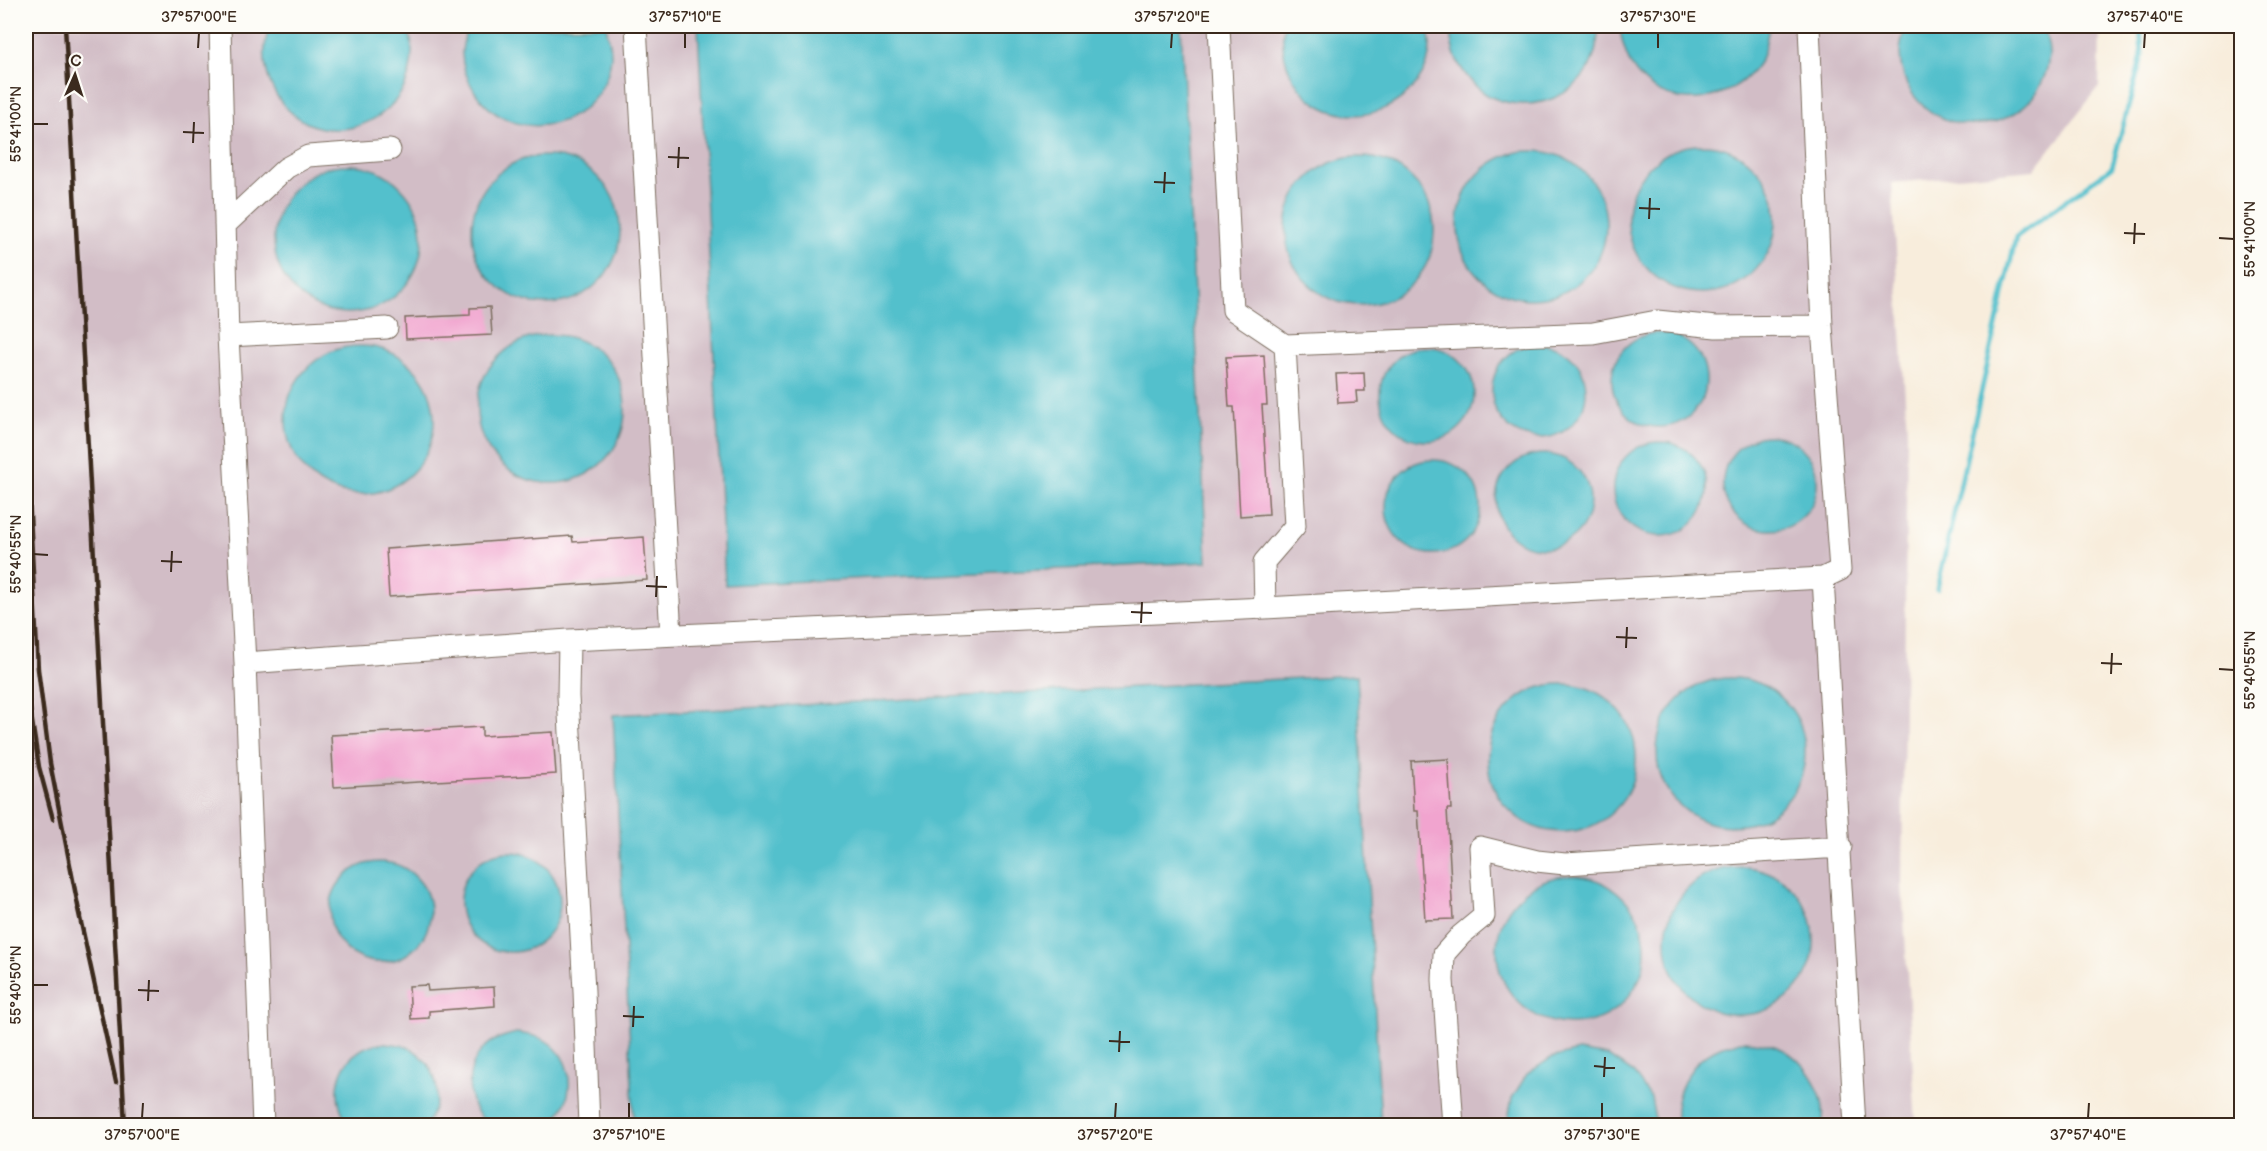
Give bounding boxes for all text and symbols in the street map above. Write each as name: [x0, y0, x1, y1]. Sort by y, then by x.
text: 37°57'00"E: [161, 8, 237, 27]
text: 37°57'10"E: [649, 8, 722, 27]
text: 37°57'20"E: [1134, 8, 1210, 27]
text: 37°57'30"E: [1620, 8, 1696, 27]
text: 37°57'40"E: [2107, 8, 2183, 27]
north arrow: [45, 45, 105, 105]
text: С: [70, 52, 82, 71]
text: 55°41'00"N: [7, 86, 26, 162]
text: 55°41'00"N: [2241, 201, 2260, 277]
text: 55°40'55"N: [7, 514, 26, 594]
text: 55°40'55"N: [2241, 630, 2260, 710]
text: 55°40'50"N: [7, 945, 26, 1025]
text: 37°57'00"E: [104, 1126, 180, 1145]
text: 37°57'10"E: [593, 1126, 666, 1145]
text: 37°57'20"E: [1077, 1126, 1153, 1145]
text: 37°57'30"E: [1564, 1126, 1640, 1145]
text: 37°57'40"E: [2050, 1126, 2126, 1145]

